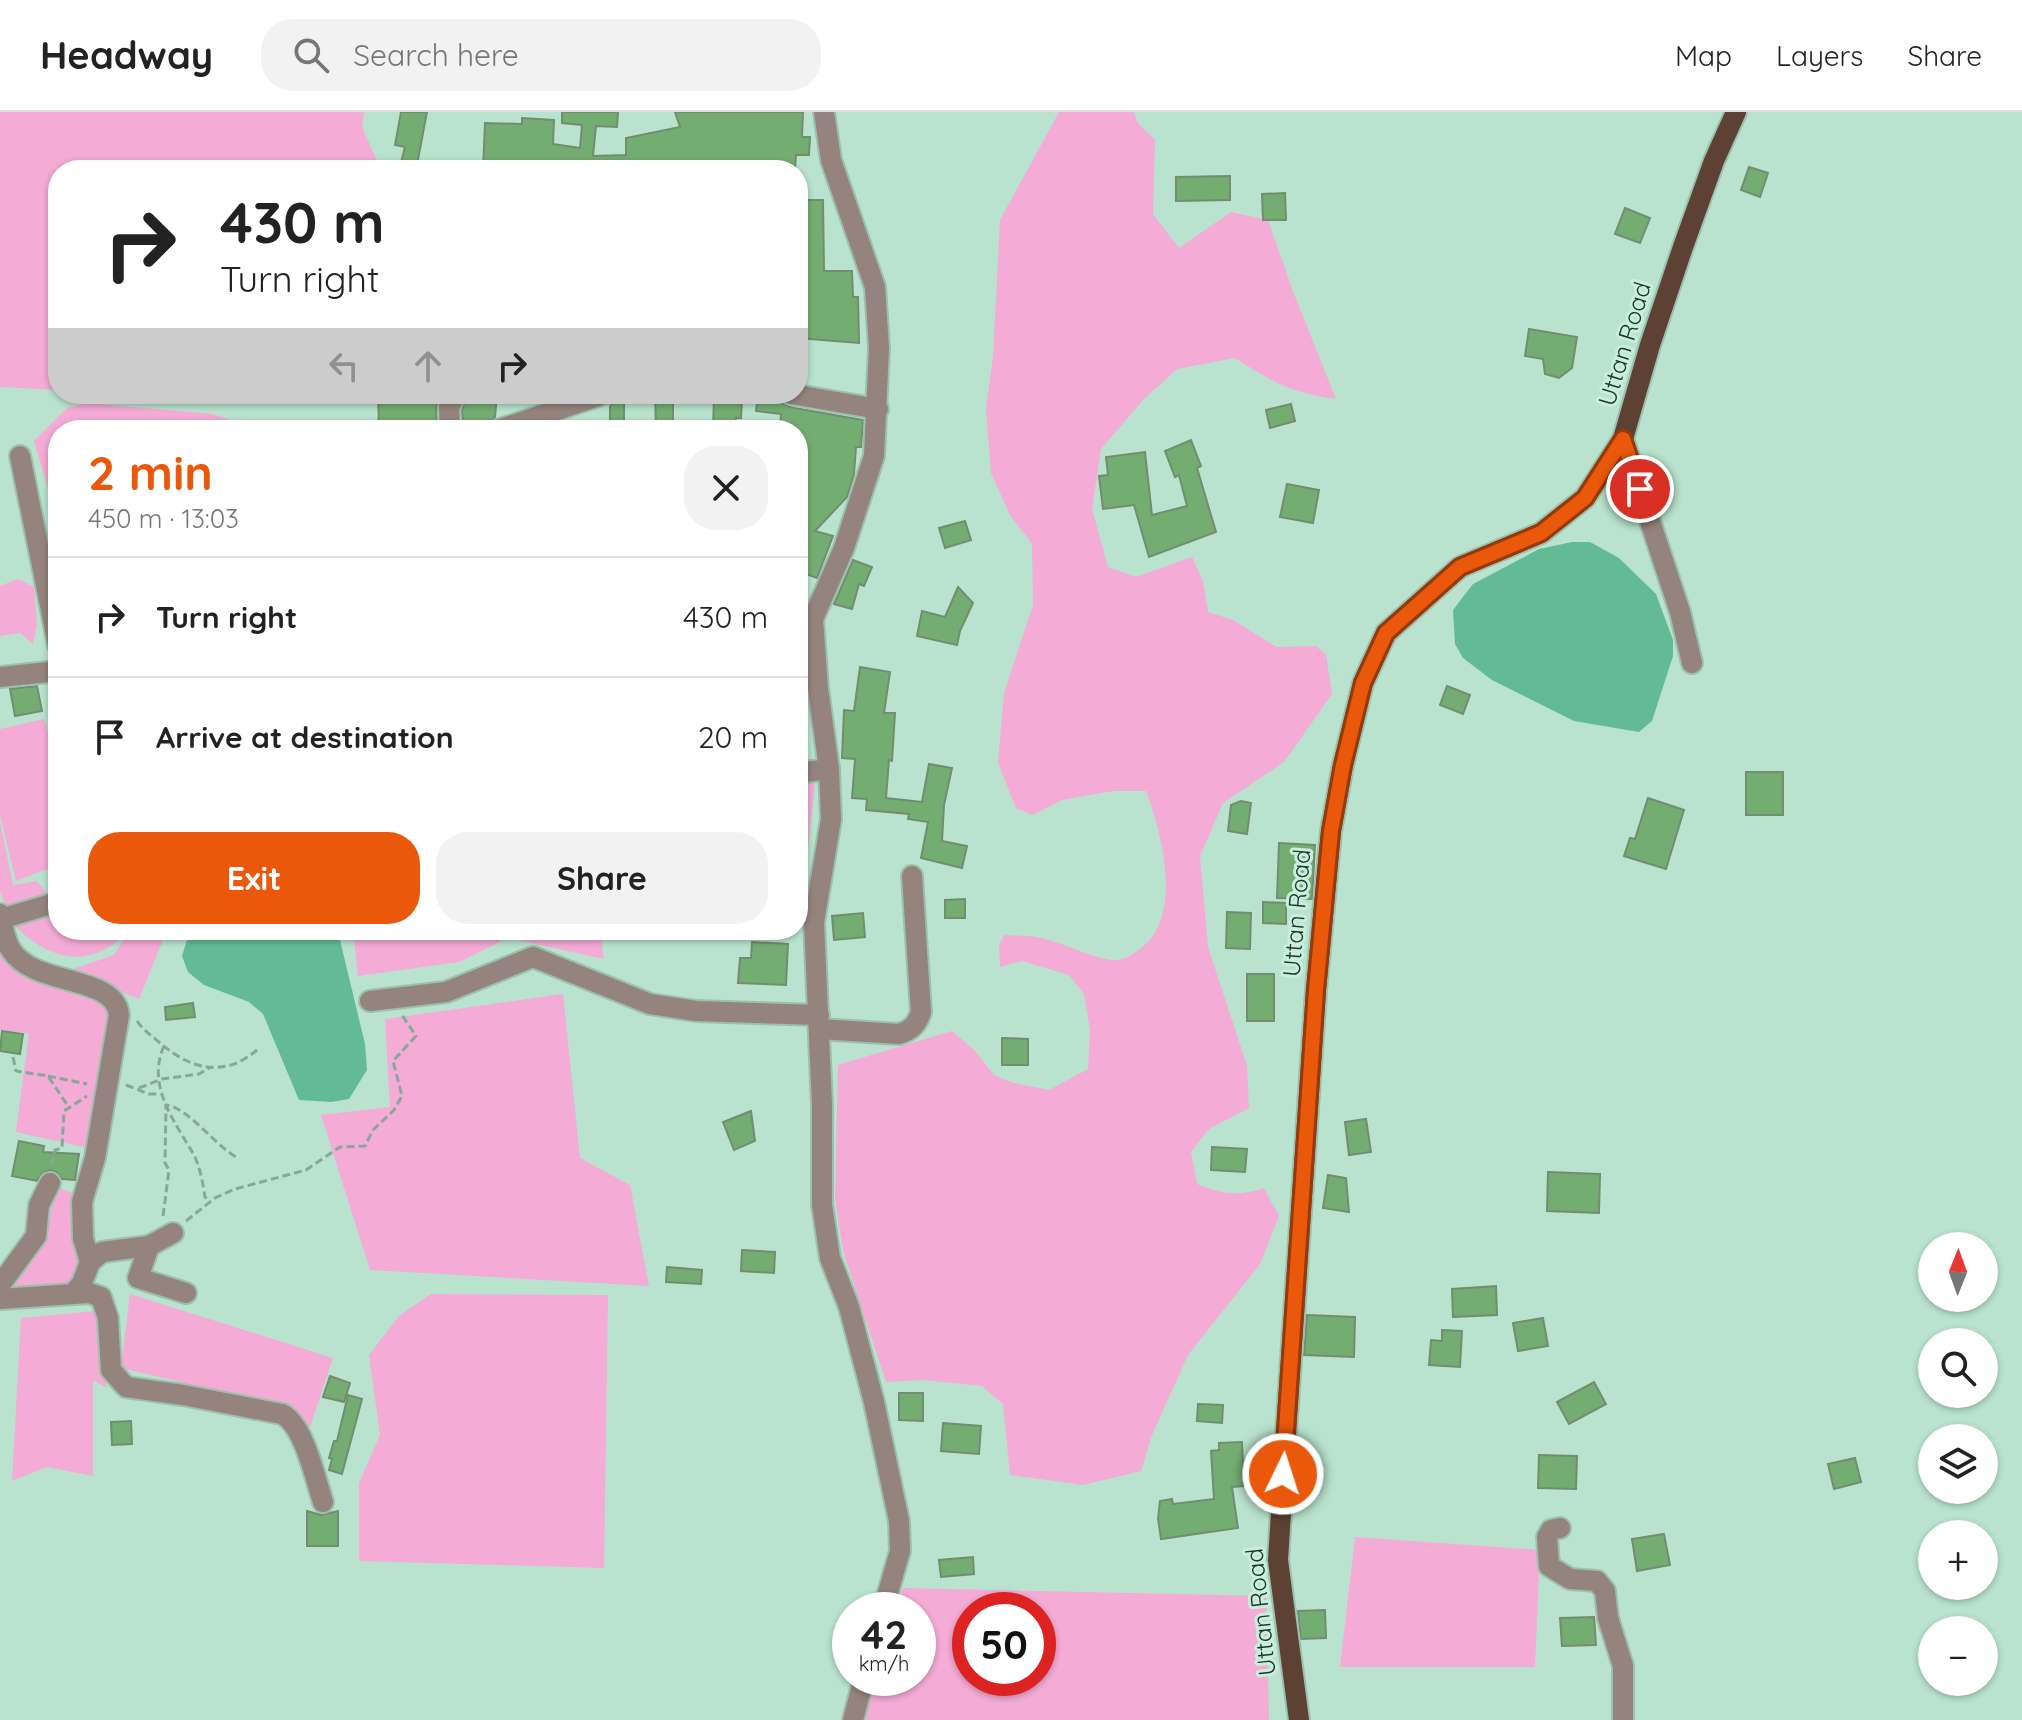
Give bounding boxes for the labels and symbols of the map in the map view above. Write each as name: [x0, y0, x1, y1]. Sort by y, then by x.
street label: Uttan Road: [1591, 278, 1657, 409]
pin: [1606, 455, 1674, 523]
street label: Uttan Road: [1275, 848, 1317, 978]
north arrow: [1918, 1232, 1998, 1312]
position arrow: [1241, 1432, 1325, 1516]
street label: Uttan Road: [1238, 1547, 1282, 1677]
speed limit sign: 50: [952, 1592, 1056, 1696]

